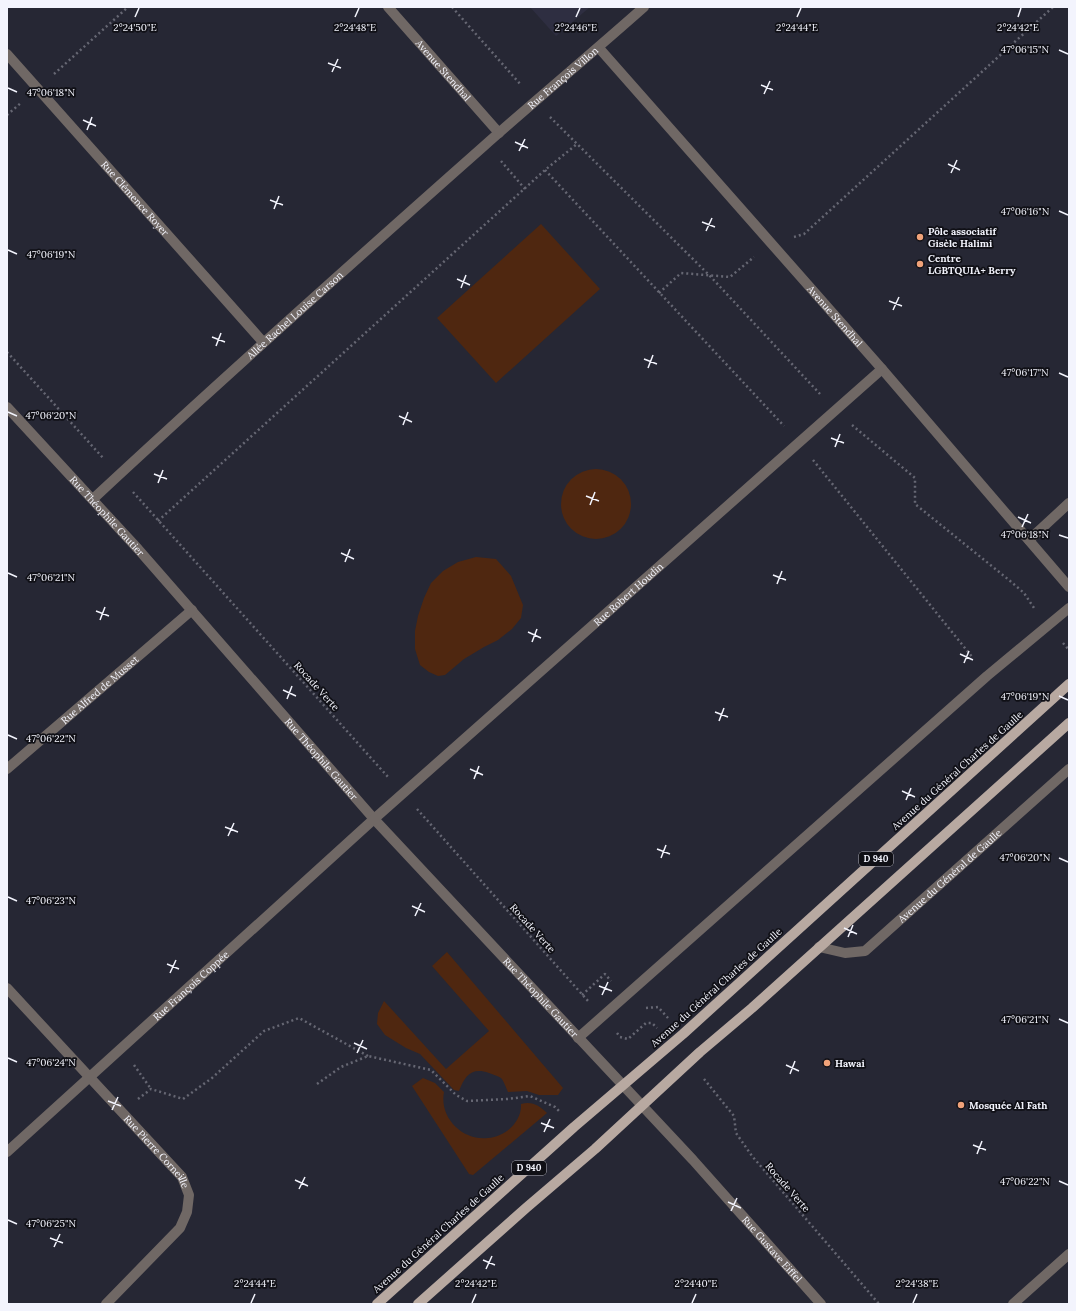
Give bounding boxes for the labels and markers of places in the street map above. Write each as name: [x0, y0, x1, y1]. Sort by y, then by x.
place label: Pôle associatif Gisèle Halimi: [928, 225, 998, 250]
marker: Pôle associatif Gisèle Halimi: [915, 232, 925, 242]
place label: Centre LGBTQUIA+ Berry: [928, 252, 1016, 277]
marker: Centre LGBTQUIA+ Berry: [915, 259, 925, 269]
place label: Hawai: [835, 1057, 865, 1070]
marker: Hawai: [822, 1058, 832, 1068]
place label: Mosquée Al Fath: [969, 1099, 1048, 1112]
marker: Mosquée Al Fath: [956, 1100, 966, 1110]

